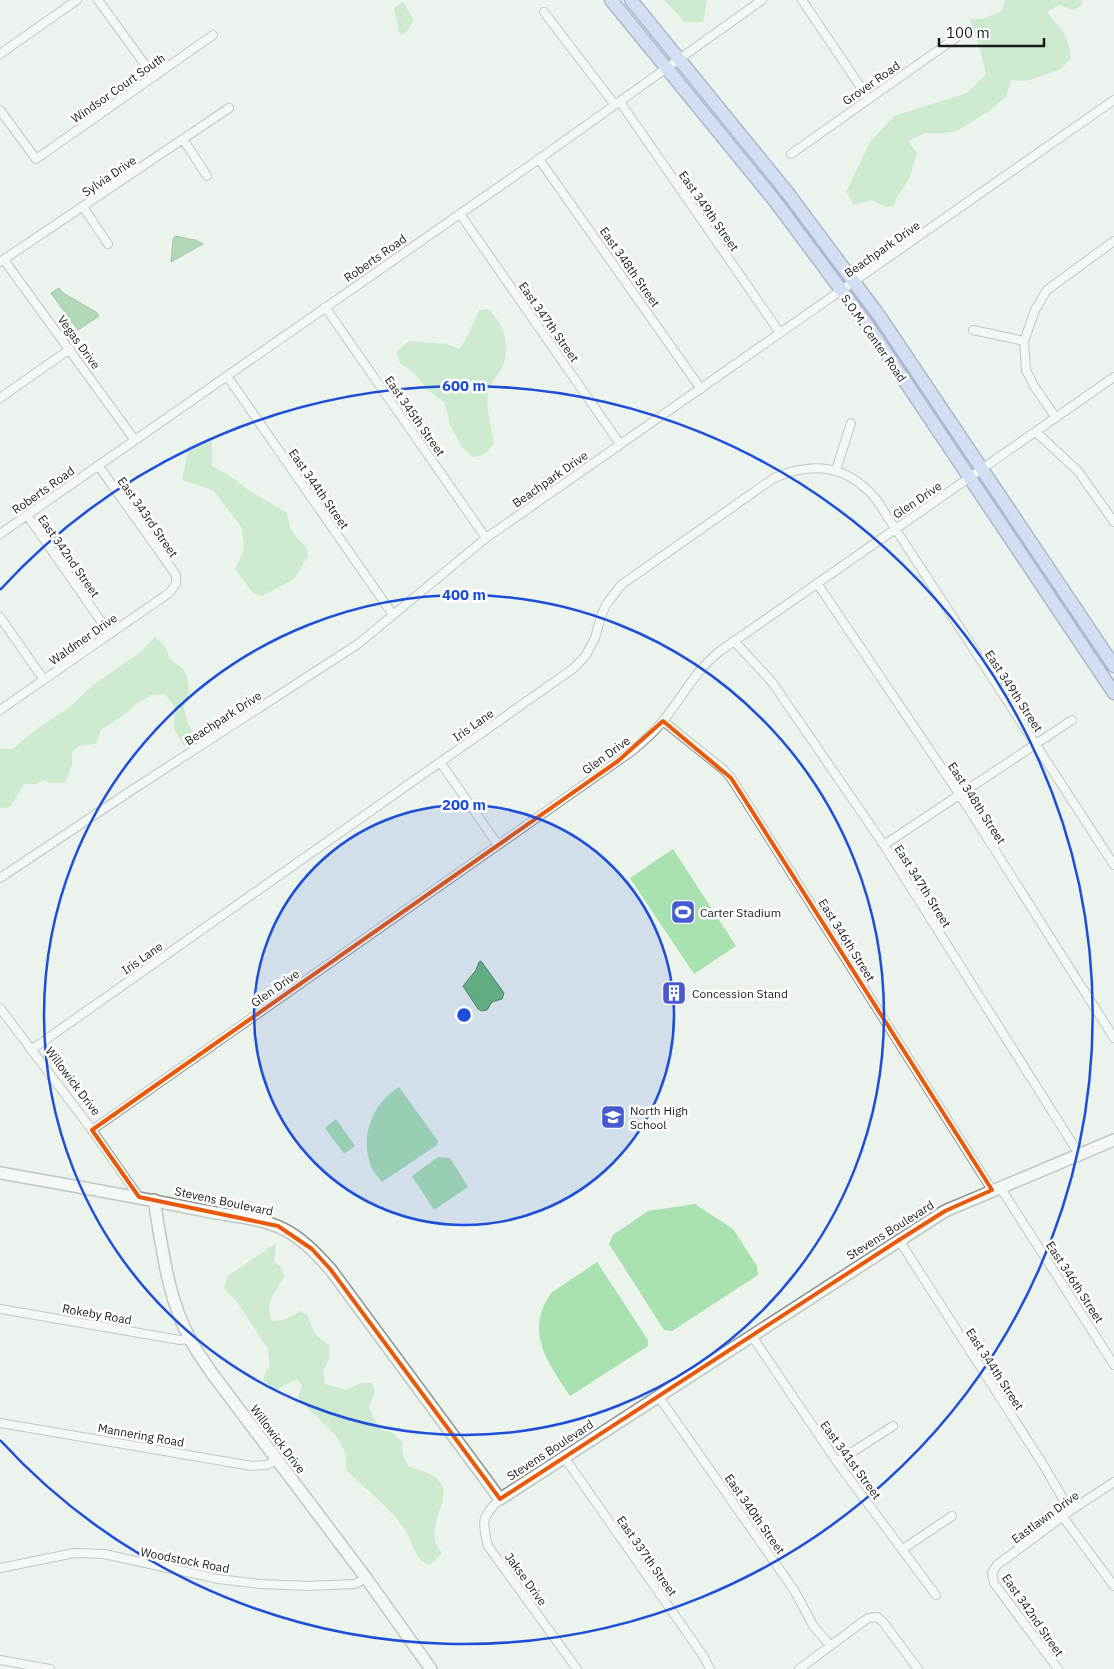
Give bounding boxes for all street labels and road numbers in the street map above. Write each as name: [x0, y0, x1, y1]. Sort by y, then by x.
street label: Windsor Court South: [68, 50, 168, 126]
street label: Grover Road: [839, 58, 903, 108]
street label: Sylvia Drive: [79, 152, 139, 200]
street label: East 349th Street: [676, 168, 742, 254]
street label: Beachpark Drive: [841, 217, 923, 281]
street label: East 348th Street: [597, 224, 663, 310]
street label: Roberts Road: [341, 231, 409, 285]
street label: East 347th Street: [516, 279, 582, 365]
street label: S.O.M. Center Road: [838, 291, 910, 385]
street label: Vegas Drive: [54, 312, 104, 372]
street label: East 345th Street: [382, 373, 448, 459]
street label: East 344th Street: [286, 446, 352, 532]
street label: Beachpark Drive: [509, 447, 591, 511]
street label: Roberts Road: [9, 463, 77, 517]
street label: East 343rd Street: [115, 474, 181, 560]
street label: Glen Drive: [890, 478, 945, 522]
street label: East 342nd Street: [35, 512, 103, 600]
street label: Waldmer Drive: [46, 610, 120, 668]
street label: East 349th Street: [982, 647, 1046, 735]
street label: Beachpark Drive: [182, 687, 265, 748]
street label: Iris Lane: [450, 705, 497, 745]
street label: Glen Drive: [579, 732, 633, 777]
street label: East 348th Street: [945, 759, 1009, 847]
street label: East 347th Street: [892, 842, 954, 930]
street label: East 346th Street: [816, 896, 878, 984]
street label: Iris Lane: [119, 938, 166, 978]
street label: Glen Drive: [248, 966, 302, 1010]
street label: Willowick Drive: [42, 1044, 104, 1119]
street label: Stevens Boulevard: [173, 1183, 275, 1219]
street label: Stevens Boulevard: [844, 1197, 936, 1263]
street label: East 346th Street: [1043, 1238, 1107, 1326]
street label: Rokeby Road: [61, 1301, 133, 1327]
street label: East 344th Street: [963, 1325, 1027, 1413]
street label: Willowick Drive: [247, 1402, 309, 1477]
street label: Stevens Boulevard: [504, 1416, 596, 1484]
street label: East 341st Street: [817, 1418, 885, 1502]
street label: Mannering Road: [97, 1420, 185, 1450]
street label: East 340th Street: [722, 1471, 788, 1557]
street label: Eastlawn Drive: [1008, 1487, 1082, 1547]
street label: East 337th Street: [614, 1513, 680, 1599]
street label: Woodstock Road: [139, 1544, 231, 1576]
street label: Jakse Drive: [502, 1550, 550, 1609]
street label: East 342nd Street: [999, 1571, 1067, 1659]

